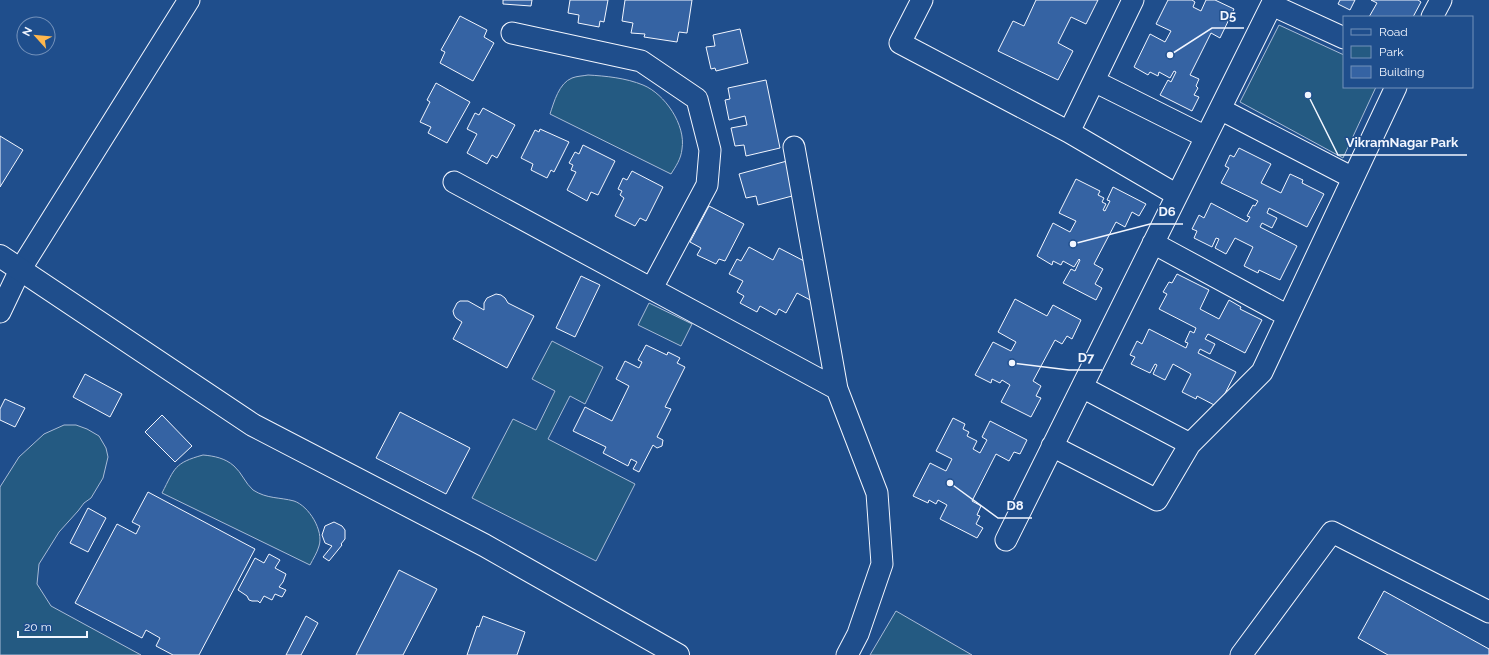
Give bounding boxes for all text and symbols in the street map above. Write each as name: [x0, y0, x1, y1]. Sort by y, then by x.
callout: D5: [1212, 3, 1244, 28]
text: D5: [1220, 8, 1236, 23]
north arrow: [16, 16, 56, 56]
legend: [1343, 16, 1473, 88]
text: N: [20, 25, 35, 38]
text: Road: [1379, 25, 1408, 39]
text: Park: [1379, 45, 1404, 59]
text: Building: [1379, 65, 1425, 79]
callout: VikramNagar Park: [1338, 130, 1467, 155]
text: VikramNagar Park: [1346, 135, 1459, 150]
callout: D6: [1150, 199, 1183, 224]
text: D6: [1158, 204, 1176, 219]
callout: D7: [1069, 345, 1102, 370]
text: D7: [1078, 350, 1095, 365]
callout: D8: [998, 493, 1032, 518]
text: D8: [1006, 498, 1024, 513]
scale bar: [18, 613, 87, 639]
text: 20 m: [24, 620, 52, 634]

